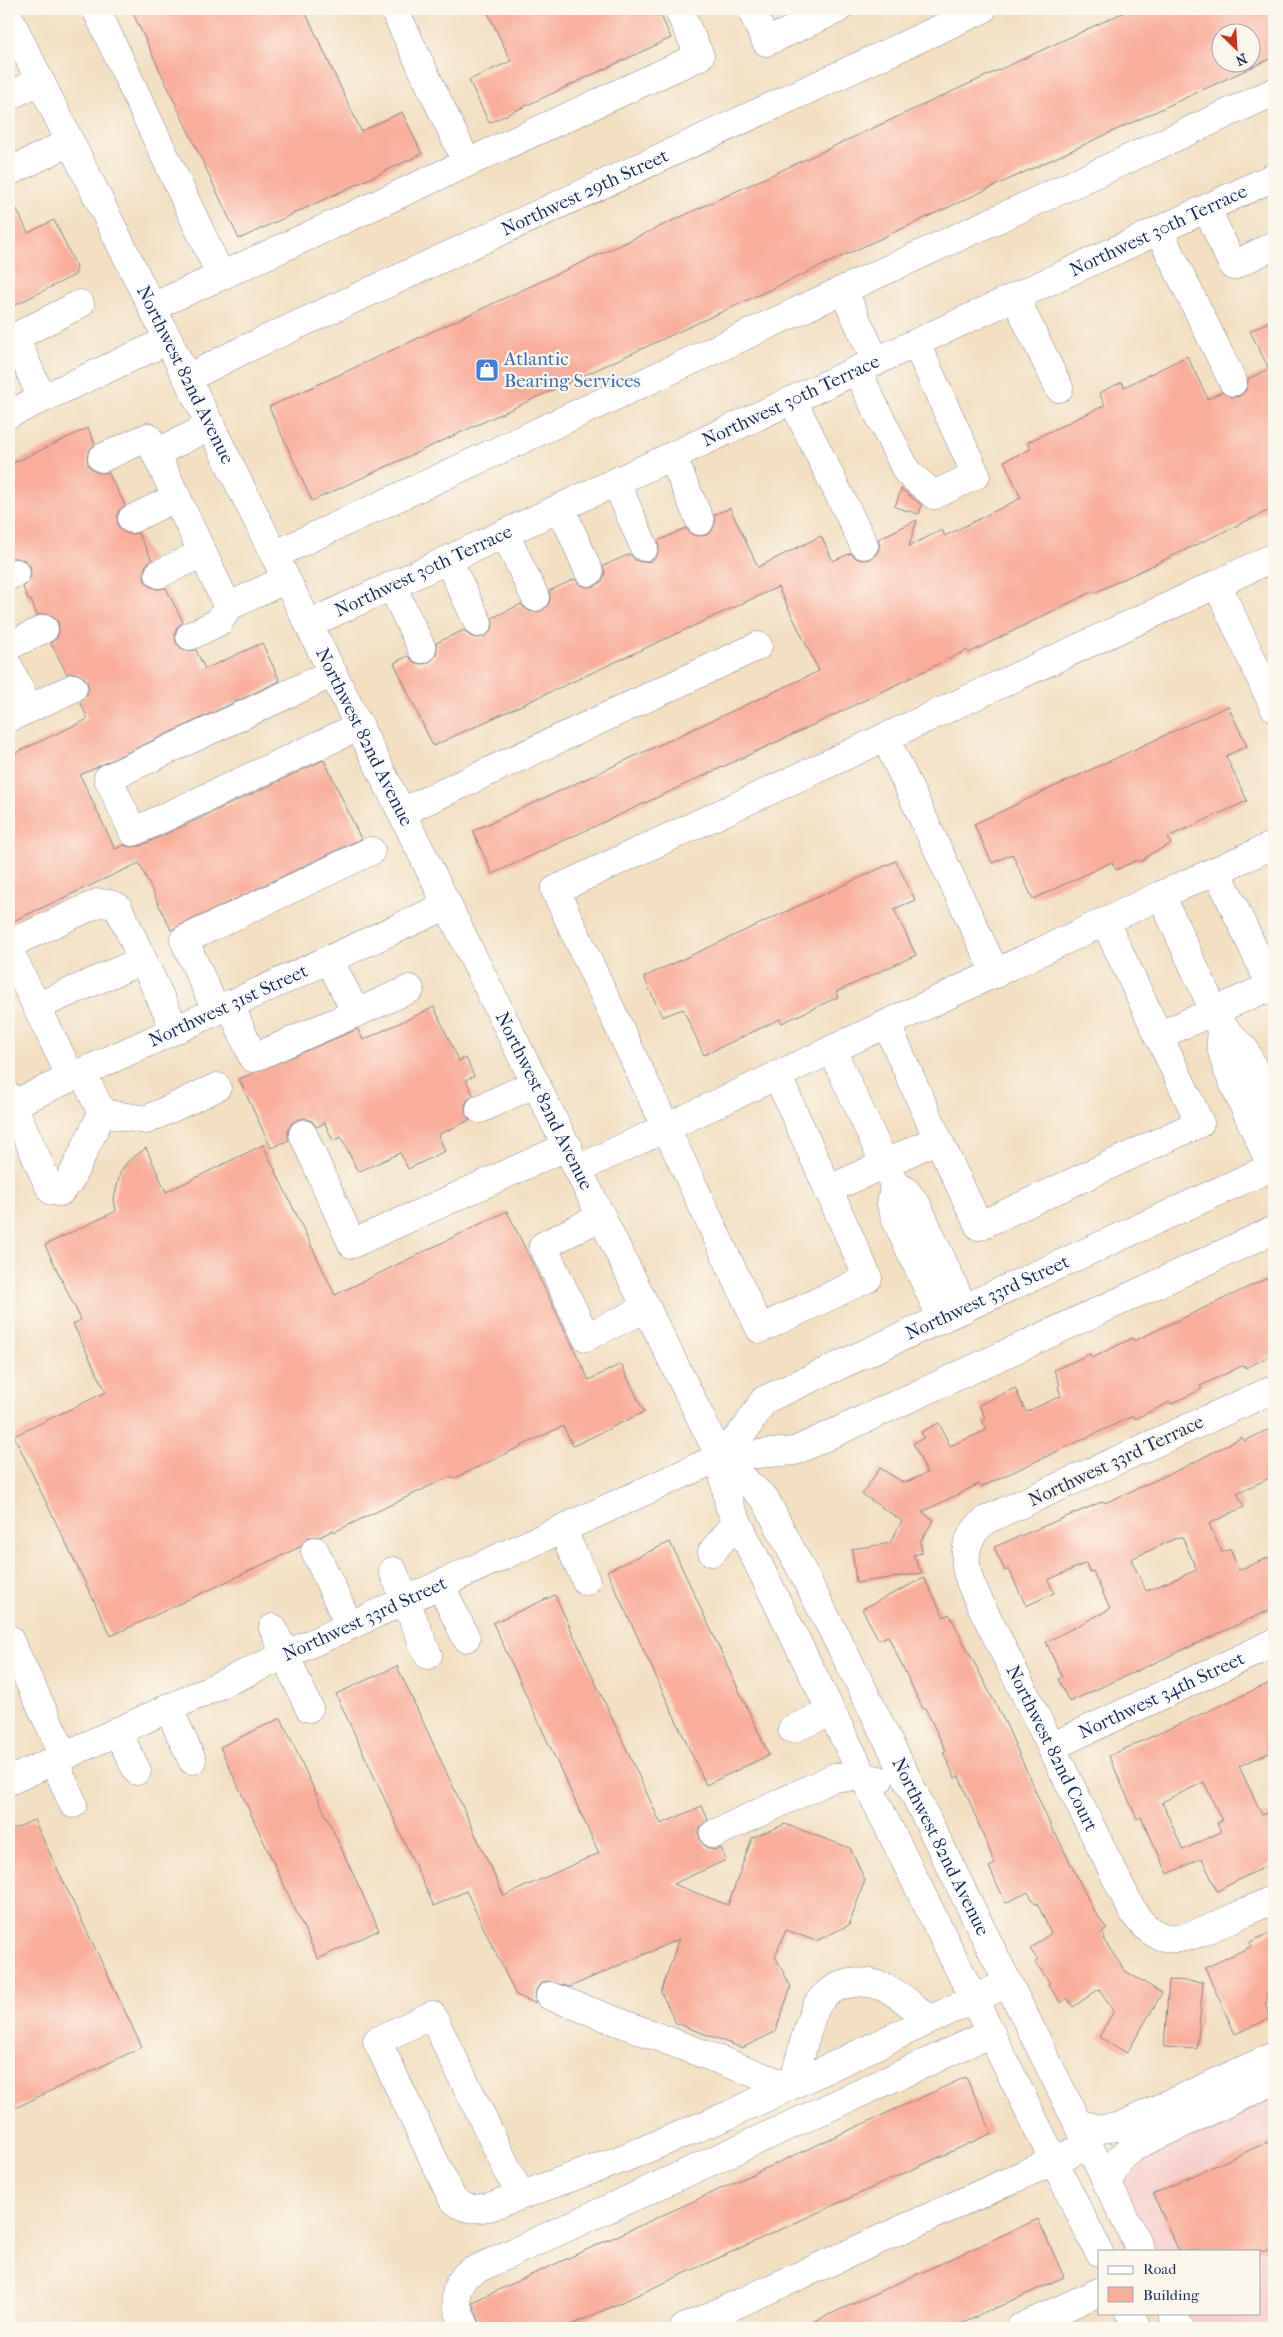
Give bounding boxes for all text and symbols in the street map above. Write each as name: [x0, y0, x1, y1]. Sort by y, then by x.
north arrow: [1210, 22, 1260, 72]
text: N: [1233, 49, 1250, 69]
street label: Northwest 29th Street: [498, 145, 672, 241]
street label: Northwest 30th Terrace: [1066, 180, 1251, 281]
street label: Northwest 82nd Avenue: [132, 282, 239, 468]
place label: Atlantic Bearing Services: [503, 348, 641, 392]
street label: Northwest 30th Terrace: [699, 350, 883, 451]
shop icon: Atlantic Bearing Services: [474, 357, 500, 383]
street label: Northwest 30th Terrace: [331, 520, 516, 622]
street label: Northwest 82nd Avenue: [311, 644, 418, 830]
street label: Northwest 31st Street: [145, 960, 311, 1052]
street label: Northwest 82nd Avenue: [491, 1008, 597, 1194]
street label: Northwest 33rd Street: [902, 1250, 1073, 1345]
street label: Northwest 33rd Terrace: [1025, 1411, 1207, 1511]
street label: Northwest 33rd Street: [279, 1572, 451, 1666]
street label: Northwest 34th Street: [1075, 1647, 1248, 1744]
street label: Northwest 82nd Court: [1002, 1662, 1102, 1835]
street label: Northwest 82nd Avenue: [887, 1754, 994, 1939]
legend: [1098, 2250, 1260, 2314]
text: Road: [1143, 2260, 1177, 2278]
text: Building: [1143, 2286, 1200, 2304]

